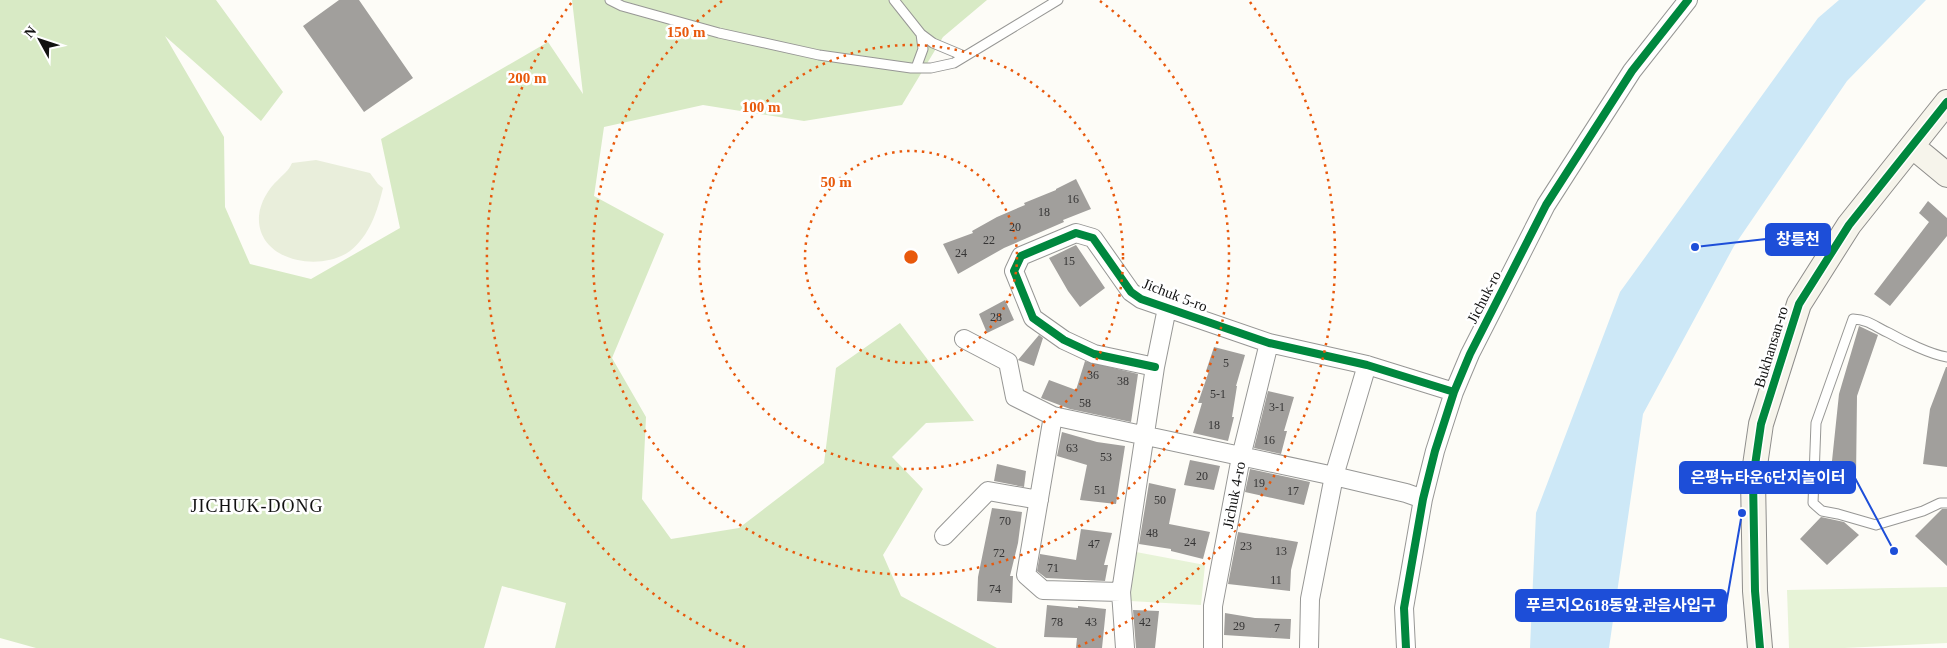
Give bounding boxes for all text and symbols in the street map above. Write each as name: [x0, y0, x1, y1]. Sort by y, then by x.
north arrow: [15, 15, 65, 65]
text: N: [21, 23, 39, 41]
text: 150 m: [667, 24, 706, 40]
text: 200 m: [508, 70, 547, 86]
text: 100 m: [742, 99, 781, 115]
text: 50 m: [820, 174, 852, 190]
house number: 16: [1067, 192, 1079, 206]
house number: 18: [1038, 205, 1050, 219]
house number: 20: [1009, 220, 1021, 234]
callout: 창릉천: [1766, 224, 1830, 255]
text: 창릉천: [1776, 230, 1820, 248]
house number: 22: [983, 233, 995, 247]
house number: 24: [955, 246, 967, 260]
centre of rings: [902, 248, 920, 266]
house number: 15: [1063, 254, 1075, 268]
street label: Jichuk-ro: [1464, 268, 1504, 326]
street label: Jichuk 5-ro: [1140, 275, 1210, 315]
street label: Bukhansan-ro: [1751, 304, 1791, 390]
house number: 28: [990, 310, 1002, 324]
house number: 5: [1223, 356, 1229, 370]
house number: 36: [1087, 368, 1099, 382]
house number: 38: [1117, 374, 1129, 388]
house number: 5-1: [1210, 387, 1226, 401]
house number: 58: [1079, 396, 1091, 410]
house number: 3-1: [1269, 400, 1285, 414]
house number: 18: [1208, 418, 1220, 432]
house number: 16: [1263, 433, 1275, 447]
house number: 63: [1066, 441, 1078, 455]
house number: 53: [1100, 450, 1112, 464]
street label: Jichuk 4-ro: [1220, 460, 1248, 530]
callout: 은평뉴타운6단지놀이터: [1680, 462, 1855, 493]
house number: 20: [1196, 469, 1208, 483]
text: 은평뉴타운6단지놀이터: [1690, 469, 1846, 486]
house number: 19: [1253, 476, 1265, 490]
house number: 51: [1094, 483, 1106, 497]
house number: 17: [1287, 484, 1299, 498]
house number: 50: [1154, 493, 1166, 507]
district label: JICHUK-DONG: [191, 496, 324, 516]
house number: 70: [999, 514, 1011, 528]
house number: 48: [1146, 526, 1158, 540]
house number: 24: [1184, 535, 1196, 549]
house number: 47: [1088, 537, 1100, 551]
house number: 23: [1240, 539, 1252, 553]
house number: 13: [1275, 544, 1287, 558]
house number: 72: [993, 546, 1005, 560]
house number: 71: [1047, 561, 1059, 575]
house number: 11: [1270, 573, 1282, 587]
house number: 74: [989, 582, 1001, 596]
callout: 푸르지오618동앞.관음사입구: [1516, 590, 1726, 621]
text: 푸르지오618동앞.관음사입구: [1526, 597, 1716, 614]
house number: 78: [1051, 615, 1063, 629]
house number: 43: [1085, 615, 1097, 629]
house number: 42: [1139, 615, 1151, 629]
house number: 29: [1233, 619, 1245, 633]
house number: 7: [1274, 621, 1280, 635]

